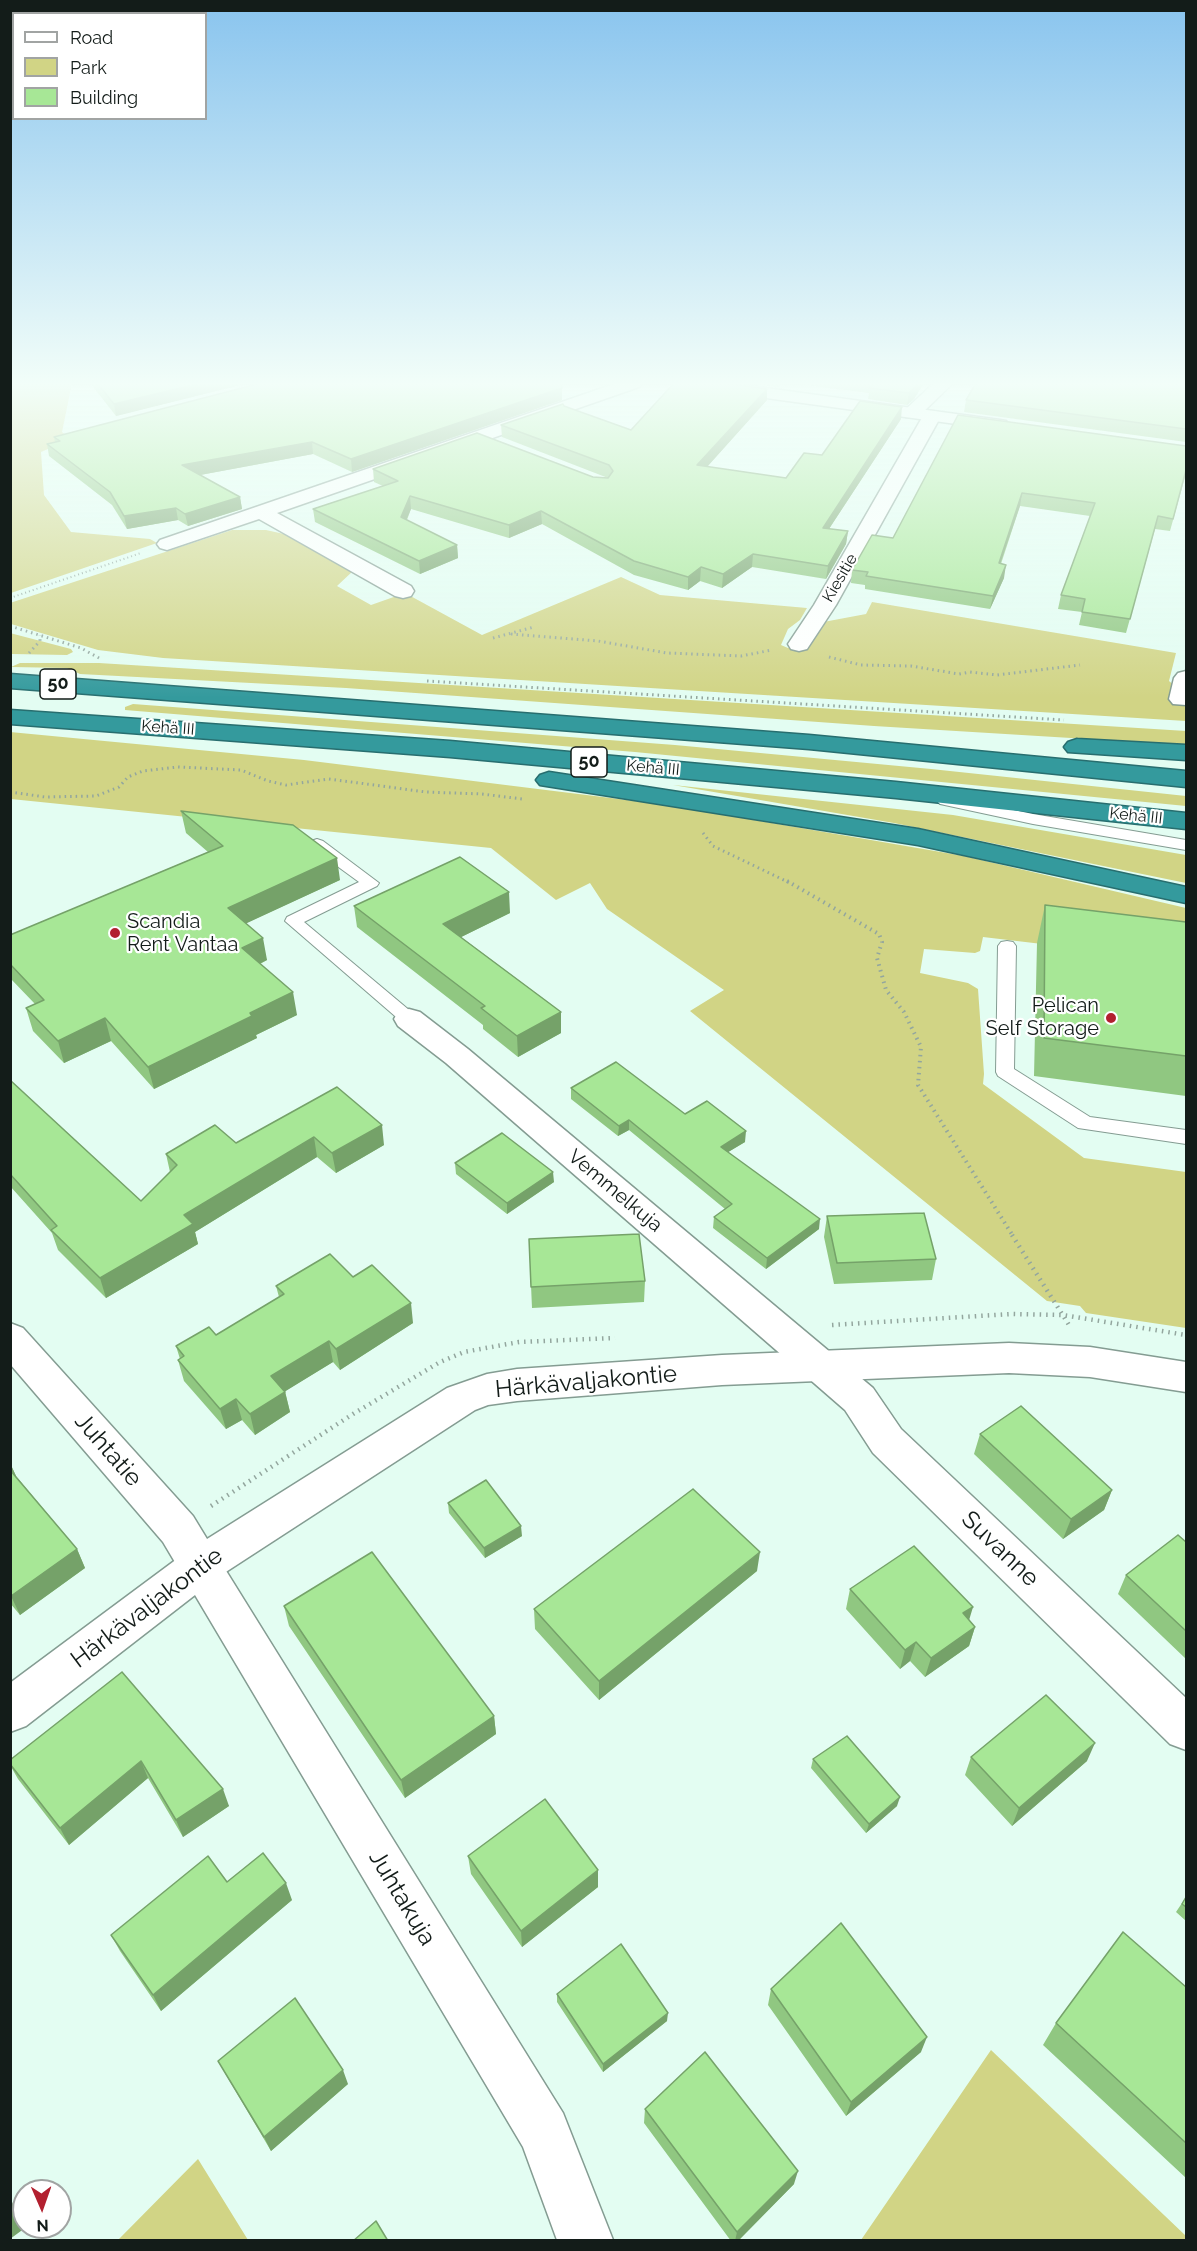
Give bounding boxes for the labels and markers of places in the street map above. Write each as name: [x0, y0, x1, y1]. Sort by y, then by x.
place label: Scandia Rent Vantaa: [127, 910, 238, 957]
marker: Scandia Rent Vantaa: [108, 926, 122, 940]
place label: Pelican Self Storage: [986, 994, 1099, 1041]
marker: Pelican Self Storage: [1104, 1011, 1118, 1025]

